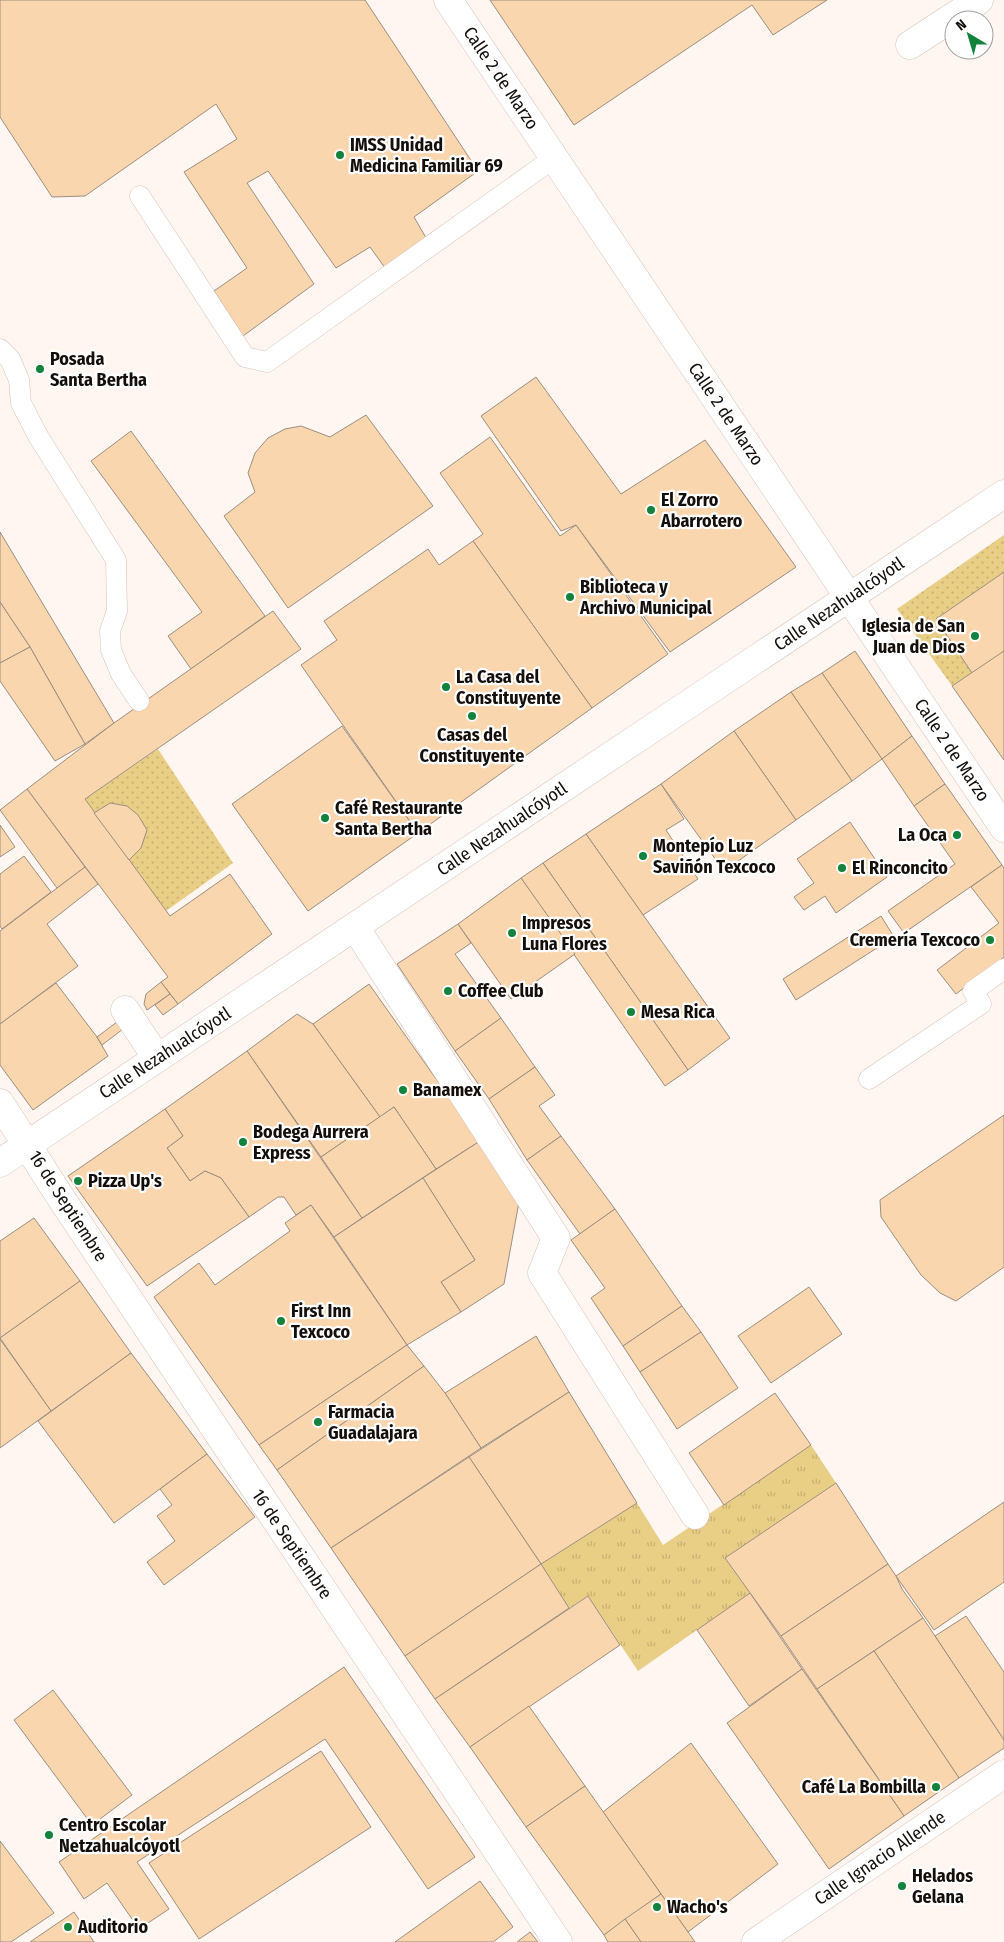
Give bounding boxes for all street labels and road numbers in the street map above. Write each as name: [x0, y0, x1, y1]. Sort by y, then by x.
street label: Calle 2 de Marzo: [459, 22, 543, 134]
street label: Calle 2 de Marzo: [684, 358, 768, 470]
street label: Calle Nezahualcóyotl: [770, 552, 909, 656]
street label: Calle 2 de Marzo: [910, 694, 994, 806]
street label: Calle Nezahualcóyotl: [433, 777, 572, 881]
street label: Calle Nezahualcóyotl: [95, 1002, 235, 1104]
street label: 16 de Septiembre: [24, 1146, 112, 1266]
street label: 16 de Septiembre: [247, 1485, 337, 1603]
street label: Calle Ignacio Allende: [810, 1806, 950, 1910]

